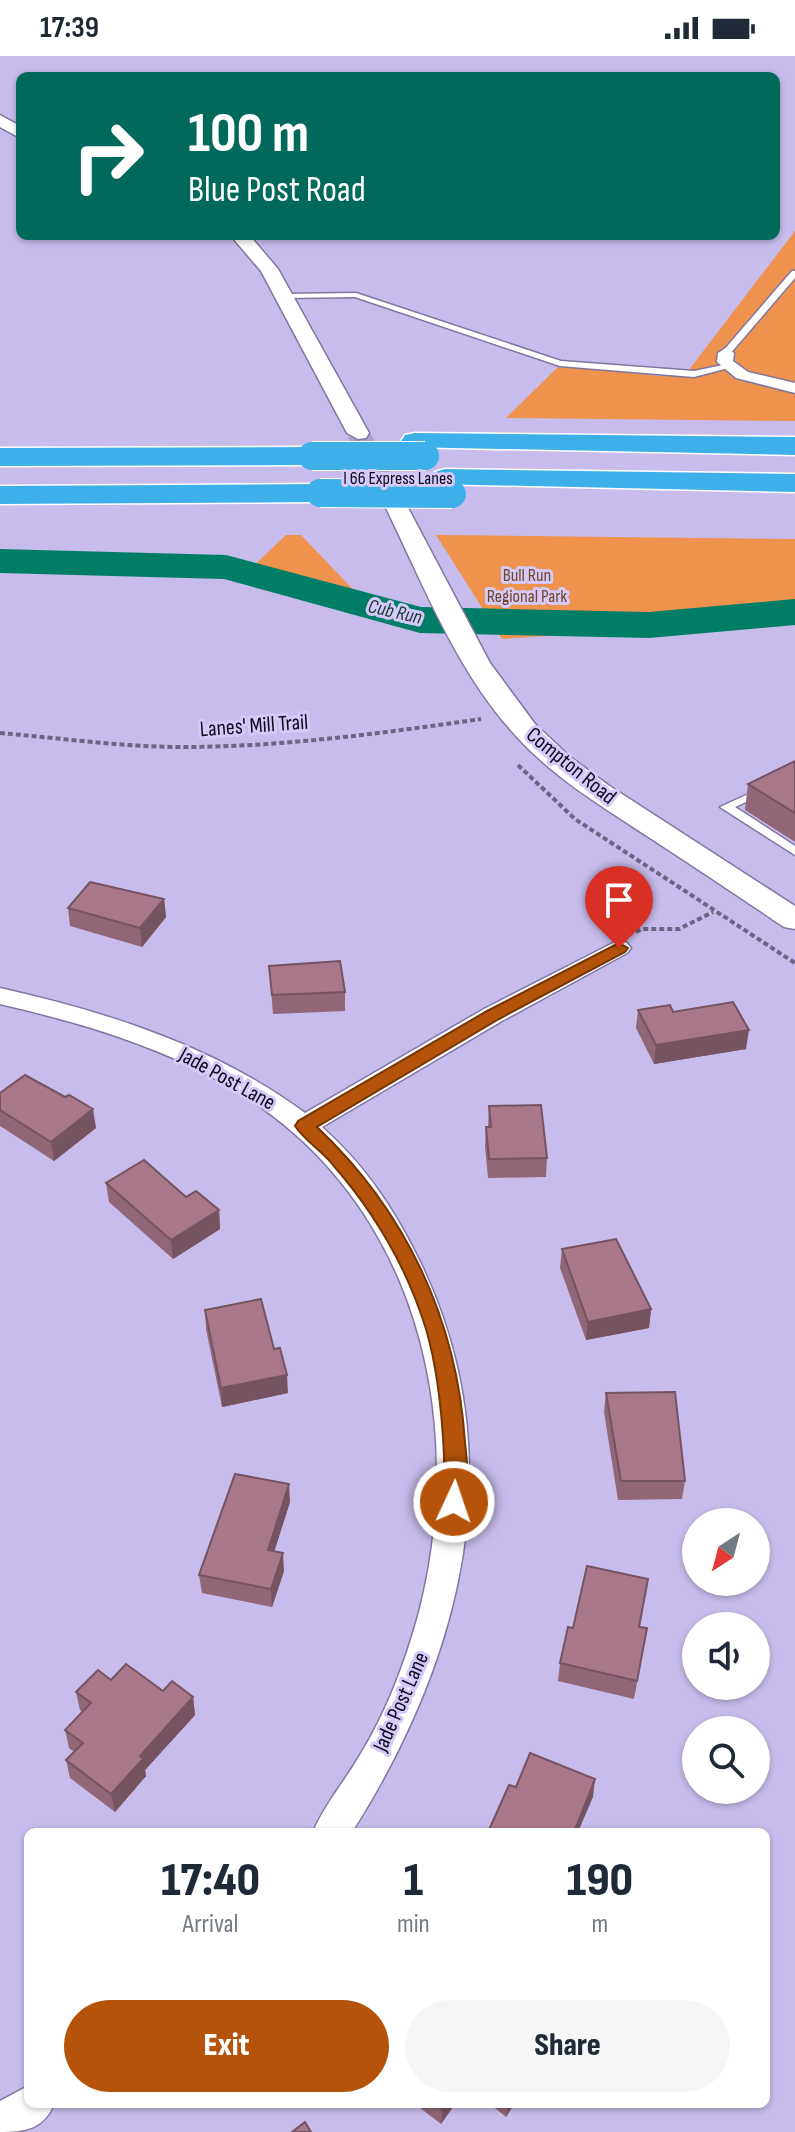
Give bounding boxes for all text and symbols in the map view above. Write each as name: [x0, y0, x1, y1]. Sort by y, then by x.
text: 17:39: [40, 10, 99, 46]
text: 100 m: [188, 101, 309, 168]
icon: right: [56, 104, 160, 208]
text: Blue Post Road: [188, 169, 366, 212]
street label: I 66 Express Lanes: [343, 468, 453, 489]
park label: Bull Run Regional Park: [487, 565, 567, 607]
water label: Cub Run: [366, 594, 424, 630]
street label: Lanes' Mill Trail: [199, 709, 309, 743]
street label: Compton Road: [521, 722, 621, 810]
pin: [585, 866, 653, 948]
icon: arrive: [597, 878, 641, 922]
street label: Jade Post Lane: [173, 1041, 280, 1116]
position arrow: [412, 1460, 496, 1544]
north arrow: [682, 1508, 770, 1596]
map controls: [682, 1508, 770, 1804]
button: sound: [682, 1612, 770, 1700]
street label: Jade Post Lane: [367, 1648, 435, 1757]
button: search: [682, 1716, 770, 1804]
text: 17:40: [161, 1852, 260, 1909]
text: 1: [403, 1852, 423, 1909]
text: 190: [566, 1852, 633, 1909]
text: Arrival: [183, 1909, 238, 1940]
text: min: [397, 1909, 430, 1940]
text: m: [591, 1909, 608, 1940]
button: Exit: [64, 2000, 389, 2092]
button: Share: [405, 2000, 730, 2092]

